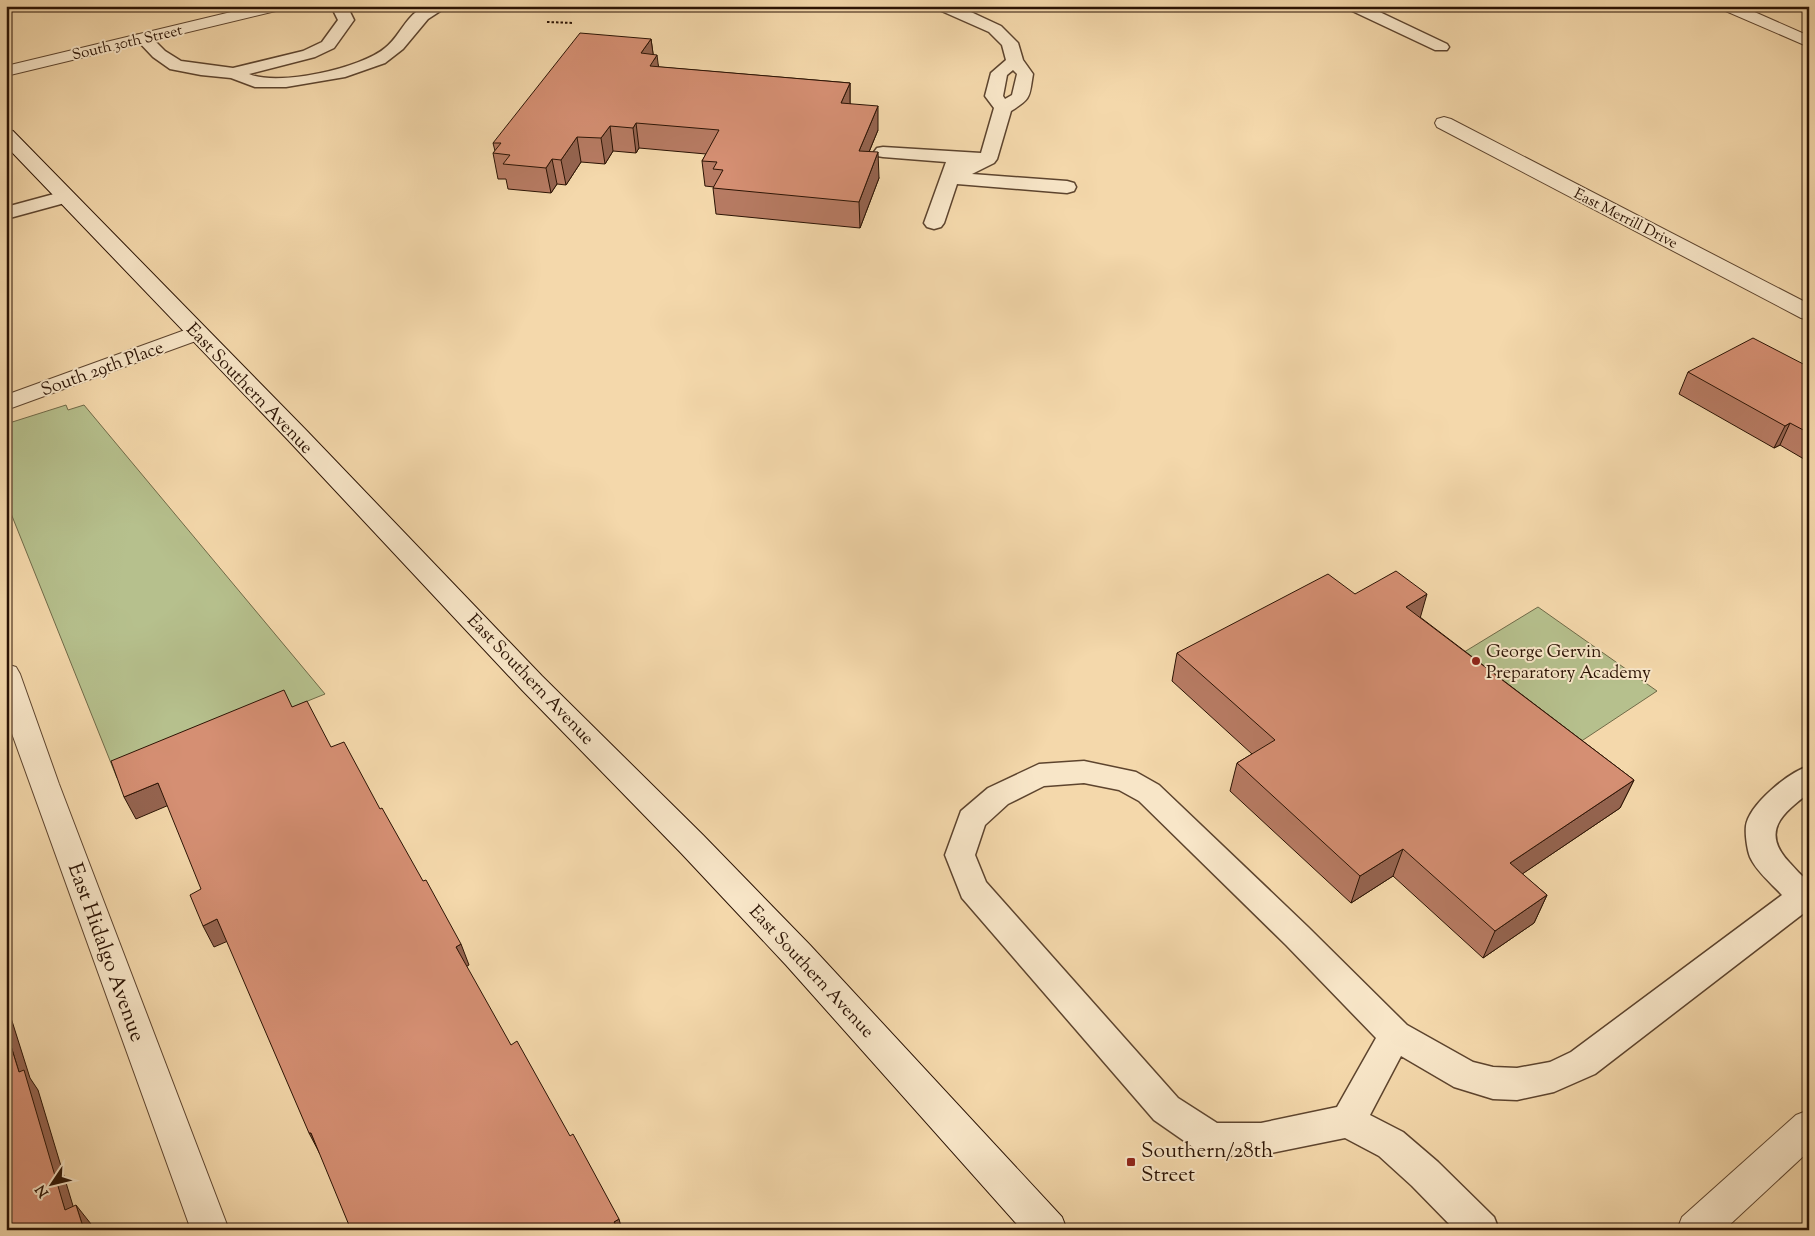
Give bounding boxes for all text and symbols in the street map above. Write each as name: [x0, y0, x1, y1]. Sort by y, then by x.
street label: South 30th Street: [70, 21, 185, 66]
street label: East Merrill Drive: [1570, 184, 1681, 255]
street label: East Southern Avenue: [179, 318, 318, 461]
street label: South 29th Place: [38, 336, 168, 404]
street label: East Southern Avenue: [460, 609, 599, 752]
place label: George Gervin Preparatory Academy: [1486, 640, 1651, 687]
marker: George Gervin Preparatory Academy: [1470, 655, 1482, 667]
street label: East Hidalgo Avenue: [59, 859, 151, 1046]
street label: East Southern Avenue: [742, 900, 879, 1045]
place label: Southern/28th Street: [1141, 1137, 1273, 1191]
marker: Southern/28th Street: [1125, 1156, 1137, 1168]
north arrow: [28, 1158, 78, 1208]
text: N: [32, 1180, 54, 1201]

